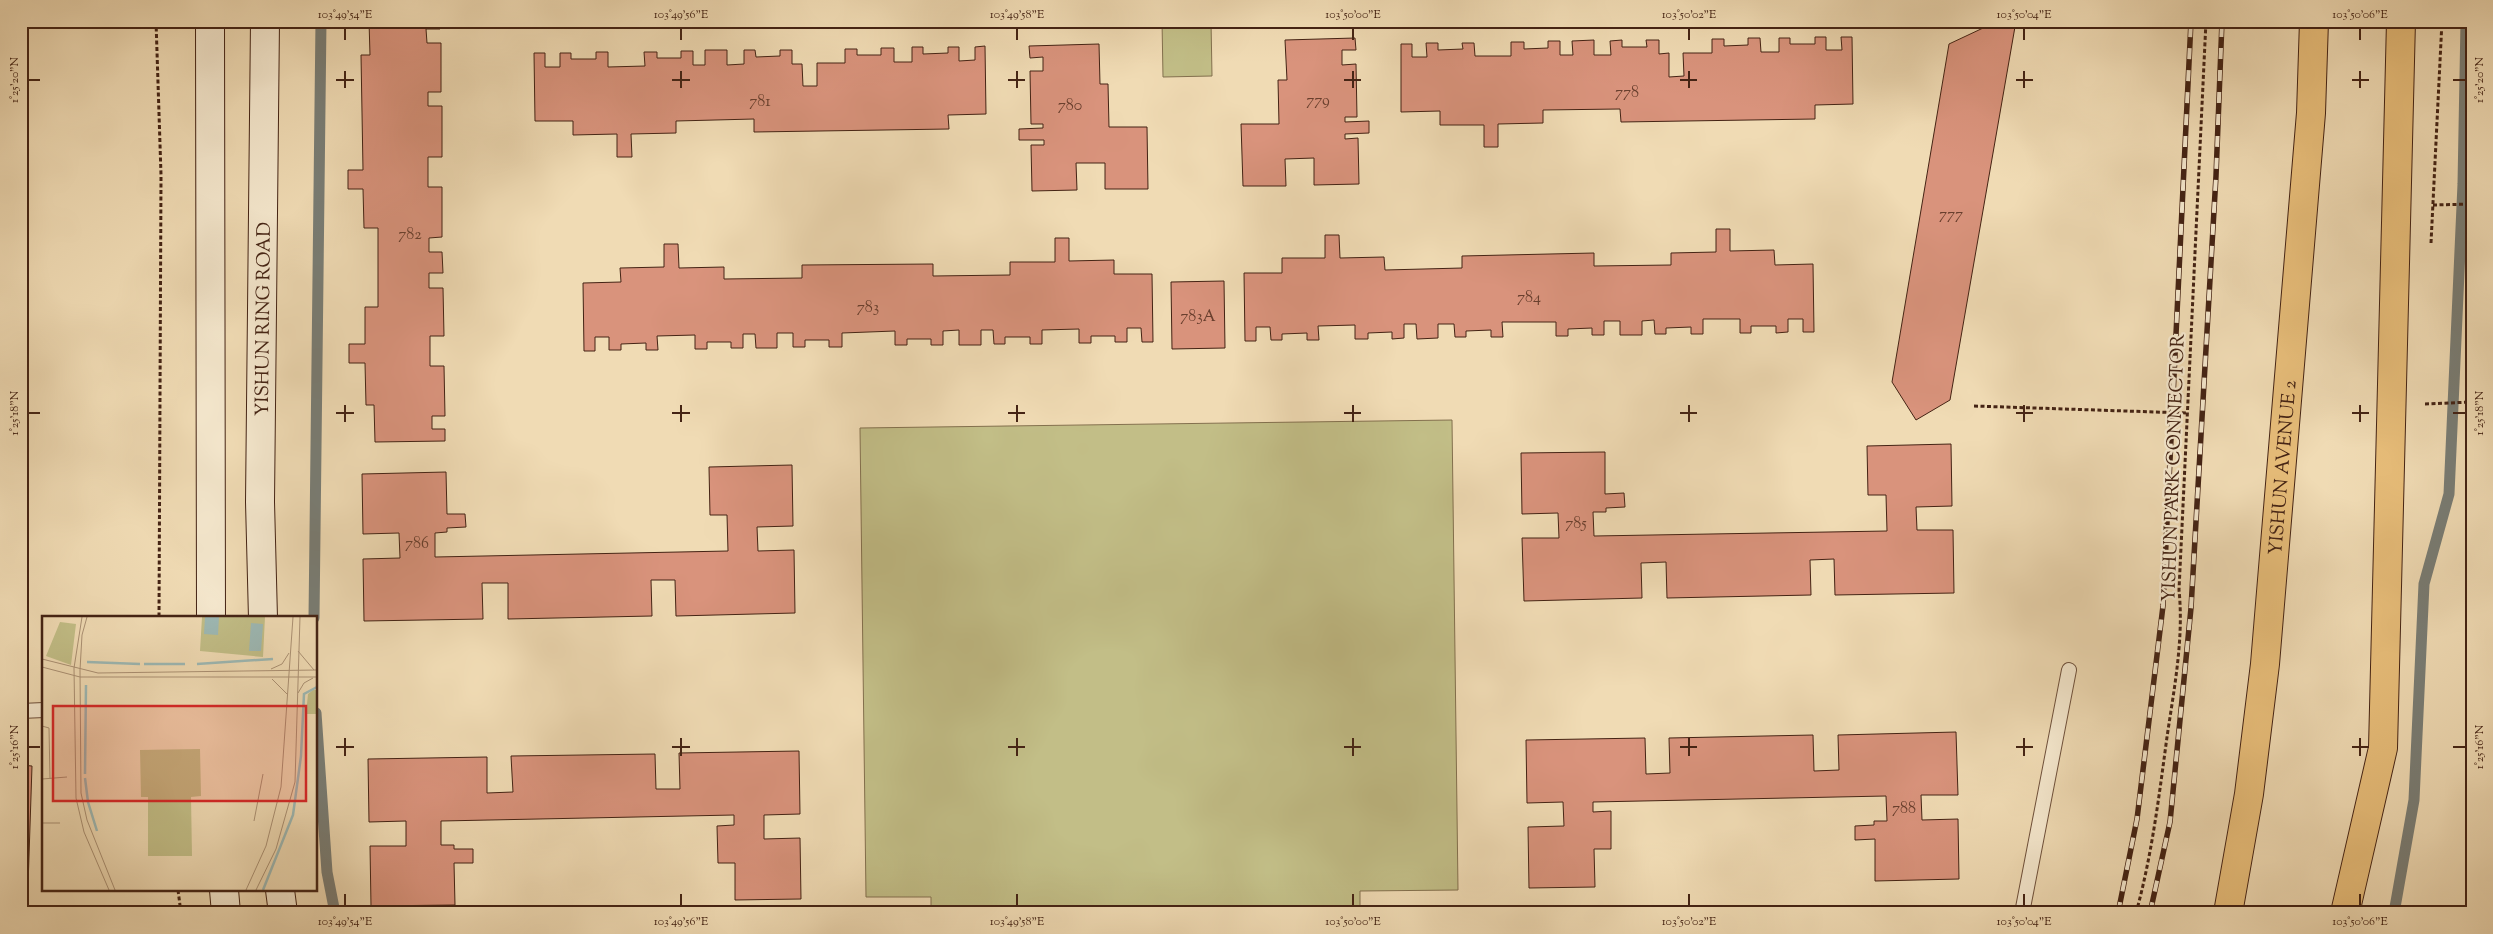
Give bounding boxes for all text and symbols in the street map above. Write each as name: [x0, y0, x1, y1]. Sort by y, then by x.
text: 103°49'54"E: [318, 6, 373, 24]
text: 103°49'56"E: [654, 6, 709, 24]
text: 103°49'58"E: [990, 6, 1045, 24]
text: 103°50'00"E: [1325, 6, 1381, 24]
text: 103°50'02"E: [1662, 6, 1717, 24]
text: 103°50'04"E: [1997, 6, 2052, 24]
text: 103°50'06"E: [2332, 6, 2388, 24]
text: 1°25'20"N: [6, 56, 24, 103]
text: 1°25'20"N: [2471, 56, 2489, 103]
house number: 778: [1615, 82, 1639, 105]
house number: 779: [1306, 90, 1330, 113]
house number: 781: [749, 91, 771, 114]
house number: 780: [1058, 95, 1082, 118]
house number: 777: [1939, 204, 1963, 227]
street label: YISHUN RING ROAD: [250, 222, 279, 416]
house number: 782: [398, 224, 422, 247]
house number: 784: [1517, 287, 1541, 310]
house number: 783: [857, 297, 879, 320]
house number: 783A: [1180, 306, 1216, 329]
street label: YISHUN PARK CONNECTOR: [2156, 333, 2193, 603]
street label: YISHUN AVENUE 2: [2263, 379, 2305, 556]
text: 1°25'18"N: [6, 390, 24, 435]
text: 1°25'18"N: [2471, 390, 2489, 435]
house number: 785: [1565, 513, 1587, 536]
house number: 786: [405, 533, 429, 556]
inset map: [42, 616, 318, 892]
text: 1°25'16"N: [6, 724, 24, 769]
text: 1°25'16"N: [2471, 724, 2489, 769]
house number: 788: [1892, 798, 1916, 821]
text: 103°49'54"E: [318, 913, 373, 931]
text: 103°49'56"E: [654, 913, 709, 931]
text: 103°49'58"E: [990, 913, 1045, 931]
text: 103°50'00"E: [1325, 913, 1381, 931]
text: 103°50'02"E: [1662, 913, 1717, 931]
text: 103°50'04"E: [1997, 913, 2052, 931]
text: 103°50'06"E: [2332, 913, 2388, 931]

